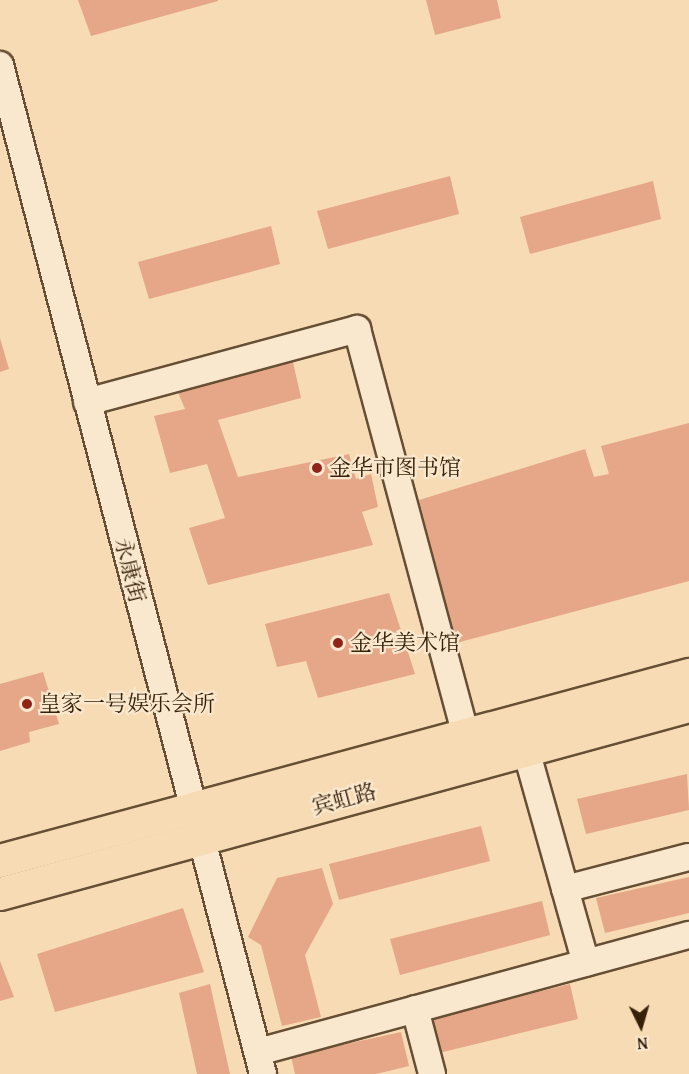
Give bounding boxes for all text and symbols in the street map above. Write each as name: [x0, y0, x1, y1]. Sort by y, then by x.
place label: 金华市图书馆: [329, 455, 461, 481]
marker: 金华市图书馆: [310, 461, 324, 475]
street label: 永康街: [109, 535, 151, 605]
place label: 金华美术馆: [350, 630, 460, 656]
marker: 金华美术馆: [331, 636, 345, 650]
place label: 皇家一号娱乐会所: [39, 691, 215, 717]
marker: 皇家一号娱乐会所: [20, 697, 34, 711]
street label: 宾虹路: [309, 778, 379, 820]
north arrow: [611, 996, 671, 1056]
text: N: [636, 1032, 649, 1056]

